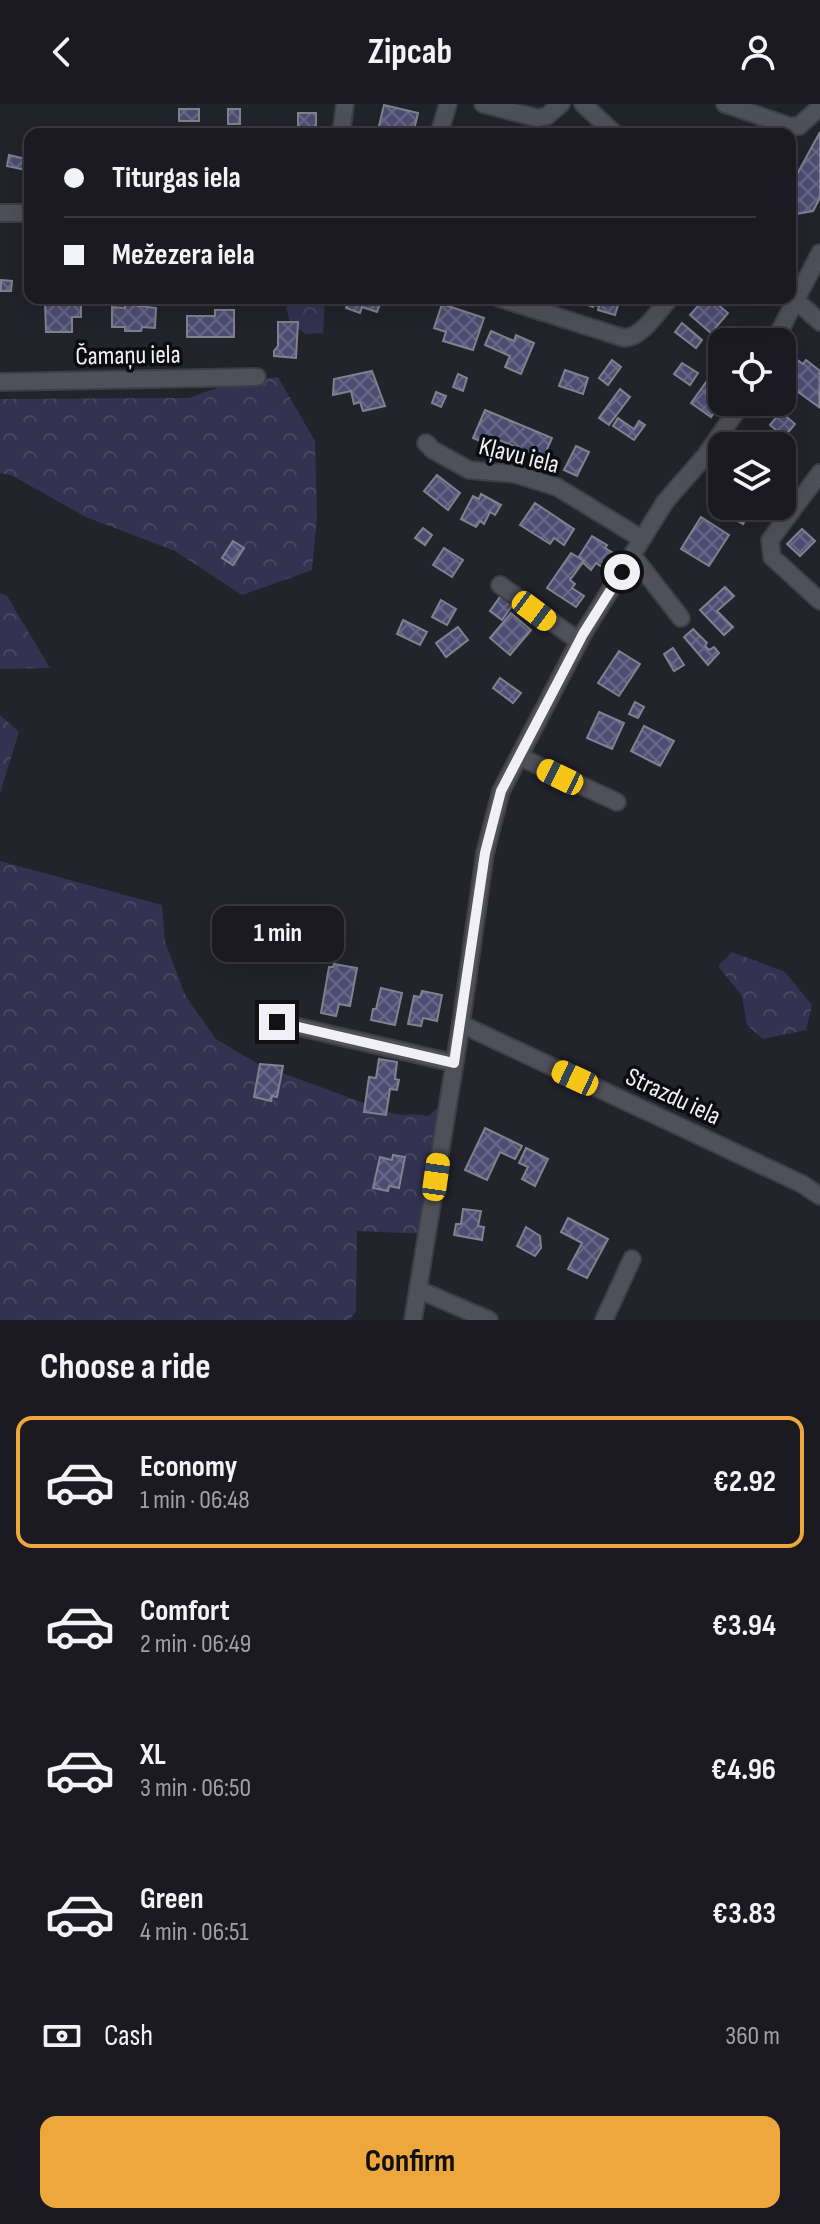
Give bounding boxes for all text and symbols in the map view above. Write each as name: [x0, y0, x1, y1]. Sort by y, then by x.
icon: back: [40, 30, 84, 74]
icon: person: [736, 30, 780, 74]
text: Zipcab: [368, 31, 452, 74]
text: Titurgas iela: [112, 160, 241, 196]
text: Mežezera iela: [112, 237, 255, 273]
map controls: [708, 328, 796, 520]
button: locate: [708, 328, 796, 416]
street label: Čamaņu iela: [75, 340, 181, 372]
street label: Kļavu iela: [476, 431, 562, 481]
button: layers: [708, 432, 796, 520]
route start: [604, 554, 640, 590]
car: [508, 587, 560, 635]
car: [533, 756, 587, 798]
callout: 1 min: [211, 906, 343, 962]
text: 1 min: [254, 918, 302, 949]
route end: [259, 1004, 295, 1040]
car: [548, 1057, 602, 1099]
street label: Strazdu iela: [621, 1062, 725, 1132]
car: [421, 1152, 451, 1202]
text: Choose a ride: [40, 1346, 211, 1389]
icon: car: [44, 1446, 116, 1518]
text: Economy: [140, 1449, 237, 1485]
text: €2.92: [713, 1464, 776, 1500]
text: 1 min · 06:48: [140, 1485, 250, 1516]
icon: car: [44, 1590, 116, 1662]
text: Comfort: [140, 1593, 230, 1629]
text: €3.94: [712, 1608, 776, 1644]
text: 2 min · 06:49: [140, 1629, 251, 1660]
icon: car: [44, 1734, 116, 1806]
text: XL: [140, 1737, 166, 1773]
text: €4.96: [711, 1752, 776, 1788]
text: 3 min · 06:50: [140, 1773, 251, 1804]
icon: car: [44, 1878, 116, 1950]
text: Green: [140, 1881, 204, 1917]
text: €3.83: [712, 1896, 776, 1932]
text: 4 min · 06:51: [140, 1917, 249, 1948]
icon: cash: [40, 2014, 84, 2058]
text: Cash: [104, 2018, 153, 2054]
text: 360 m: [725, 2021, 780, 2052]
button: Confirm: [40, 2116, 780, 2208]

